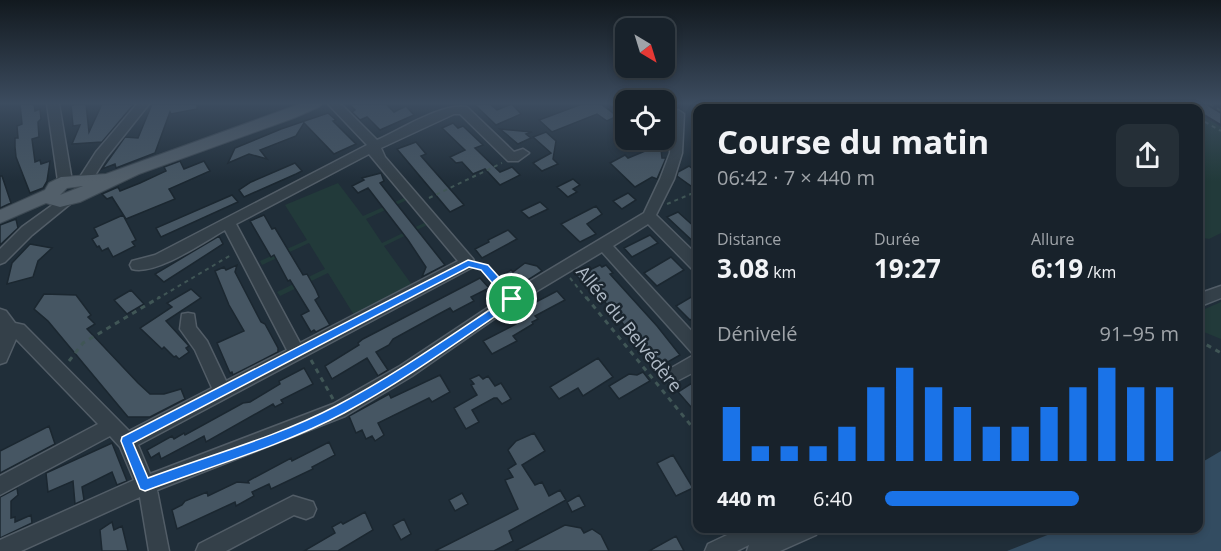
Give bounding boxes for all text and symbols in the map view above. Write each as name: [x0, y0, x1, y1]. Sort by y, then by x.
north arrow: [615, 18, 675, 78]
map controls: [615, 18, 675, 150]
button: locate: [615, 90, 675, 150]
text: Course du matin: [717, 119, 989, 164]
button: share: [1116, 124, 1179, 187]
text: 06:42 · 7 × 440 m: [717, 164, 875, 191]
text: Distance: [717, 228, 781, 250]
text: Durée: [874, 228, 920, 250]
text: Allure: [1031, 228, 1075, 250]
text: 3.08: [717, 250, 769, 286]
text: 19:27: [874, 250, 941, 286]
text: 6:19: [1031, 250, 1083, 286]
street label: Allée du Belvédère: [571, 260, 688, 397]
text: km: [769, 261, 796, 283]
text: /km: [1083, 261, 1116, 283]
pin: [486, 273, 537, 324]
icon: arrive: [495, 282, 528, 315]
text: Dénivelé: [717, 320, 798, 347]
text: 91–95 m: [1100, 320, 1179, 347]
text: 440 m: [717, 485, 776, 512]
text: 6:40: [813, 485, 853, 512]

